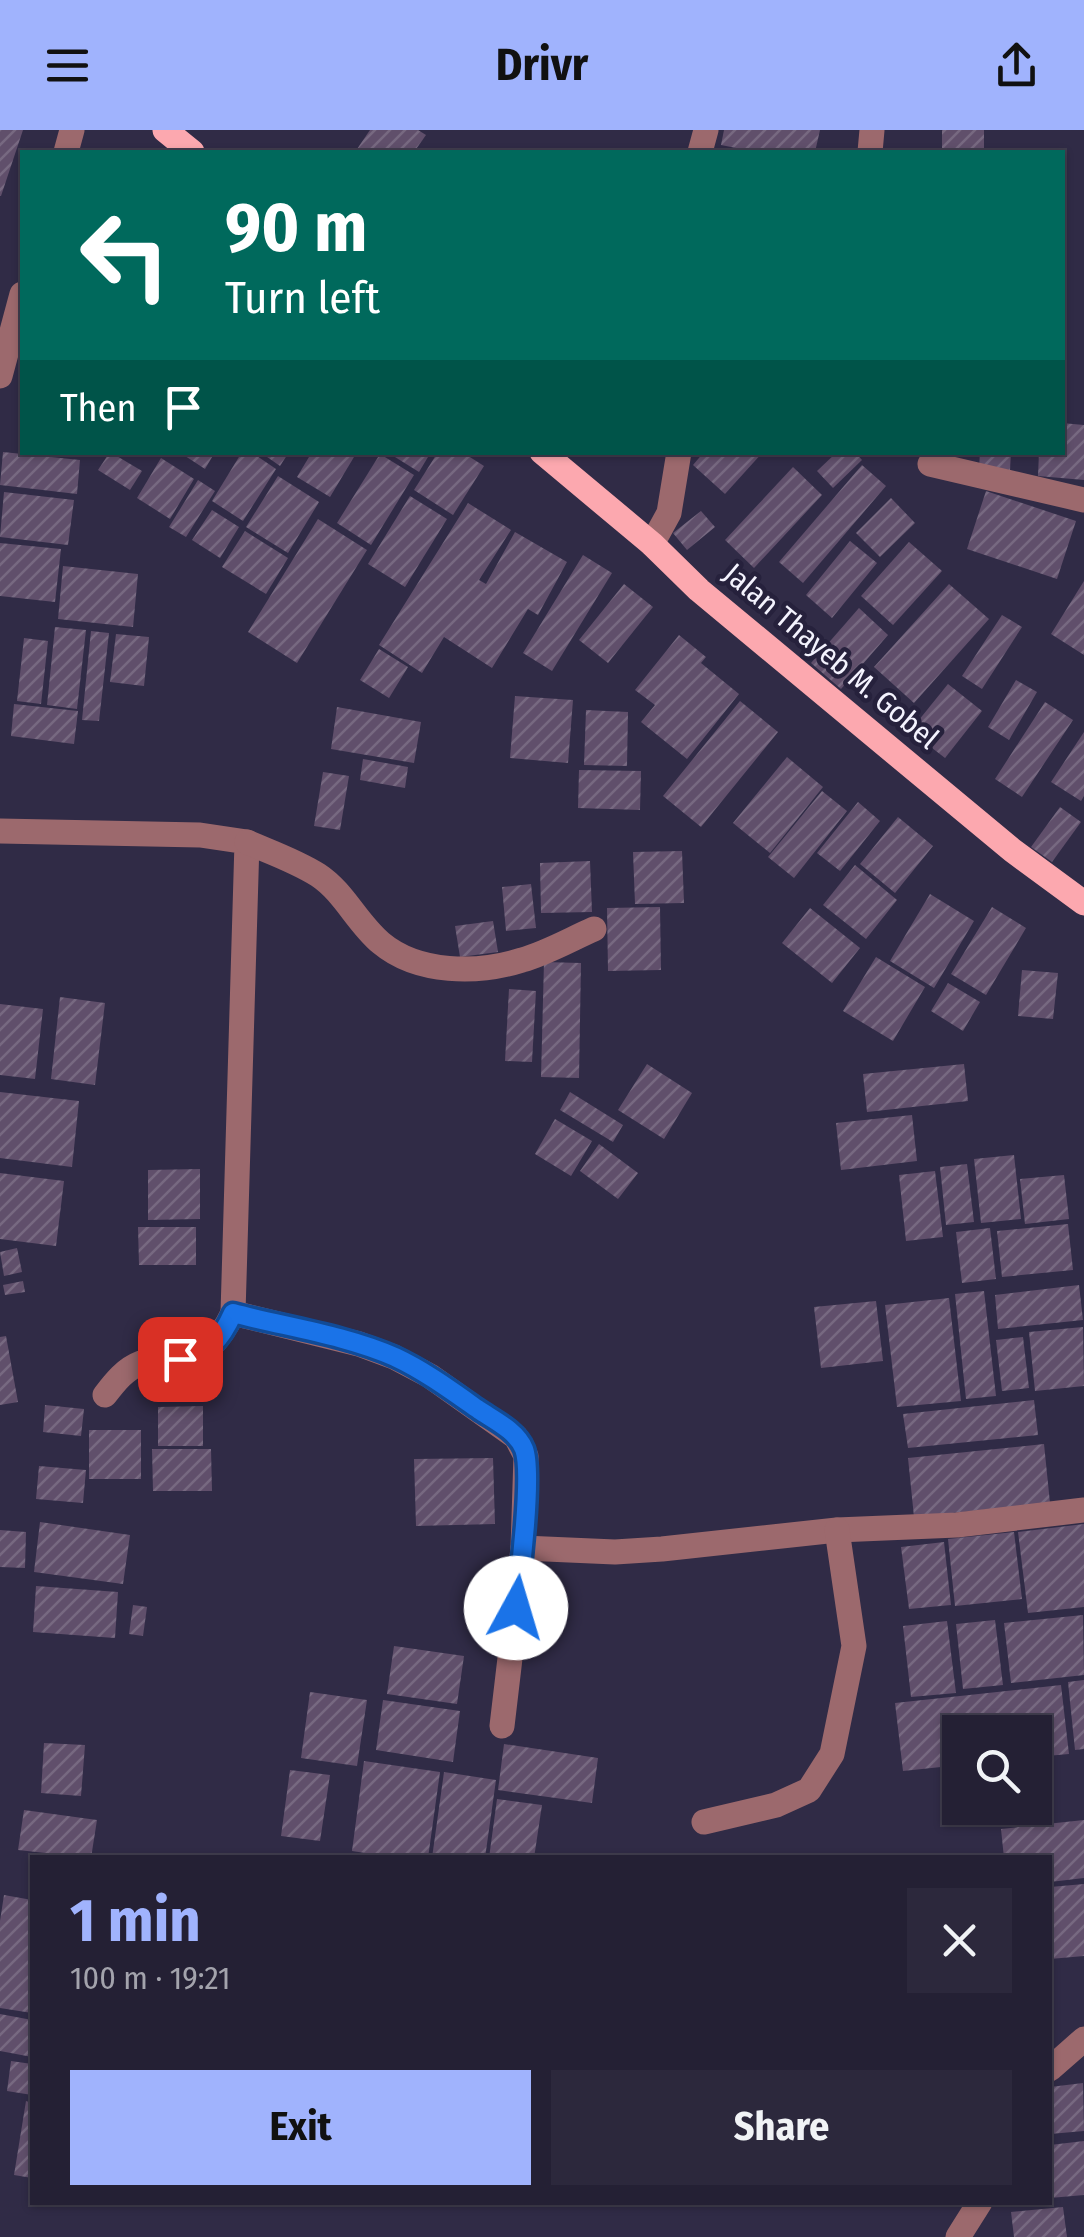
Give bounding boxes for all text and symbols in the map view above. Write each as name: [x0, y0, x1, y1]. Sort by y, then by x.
icon: menu: [40, 38, 95, 93]
text: Drivr: [496, 38, 588, 92]
icon: share: [989, 38, 1044, 93]
text: 90 m: [225, 186, 367, 270]
icon: left: [60, 190, 190, 320]
text: Turn left: [225, 271, 380, 325]
icon: arrive: [156, 380, 211, 435]
text: Then: [60, 385, 136, 431]
street label: Jalan Thayeb M. Gobel: [716, 556, 946, 756]
pin: [138, 1317, 223, 1402]
icon: arrive: [153, 1332, 208, 1387]
position arrow: [464, 1556, 568, 1660]
map controls: [942, 1715, 1052, 1825]
button: search: [942, 1715, 1052, 1825]
text: 1 min: [70, 1885, 201, 1957]
button: close: [907, 1888, 1012, 1993]
text: 100 m · 19:21: [70, 1959, 230, 1997]
button: Exit: [70, 2070, 531, 2185]
button: Share: [551, 2070, 1012, 2185]

